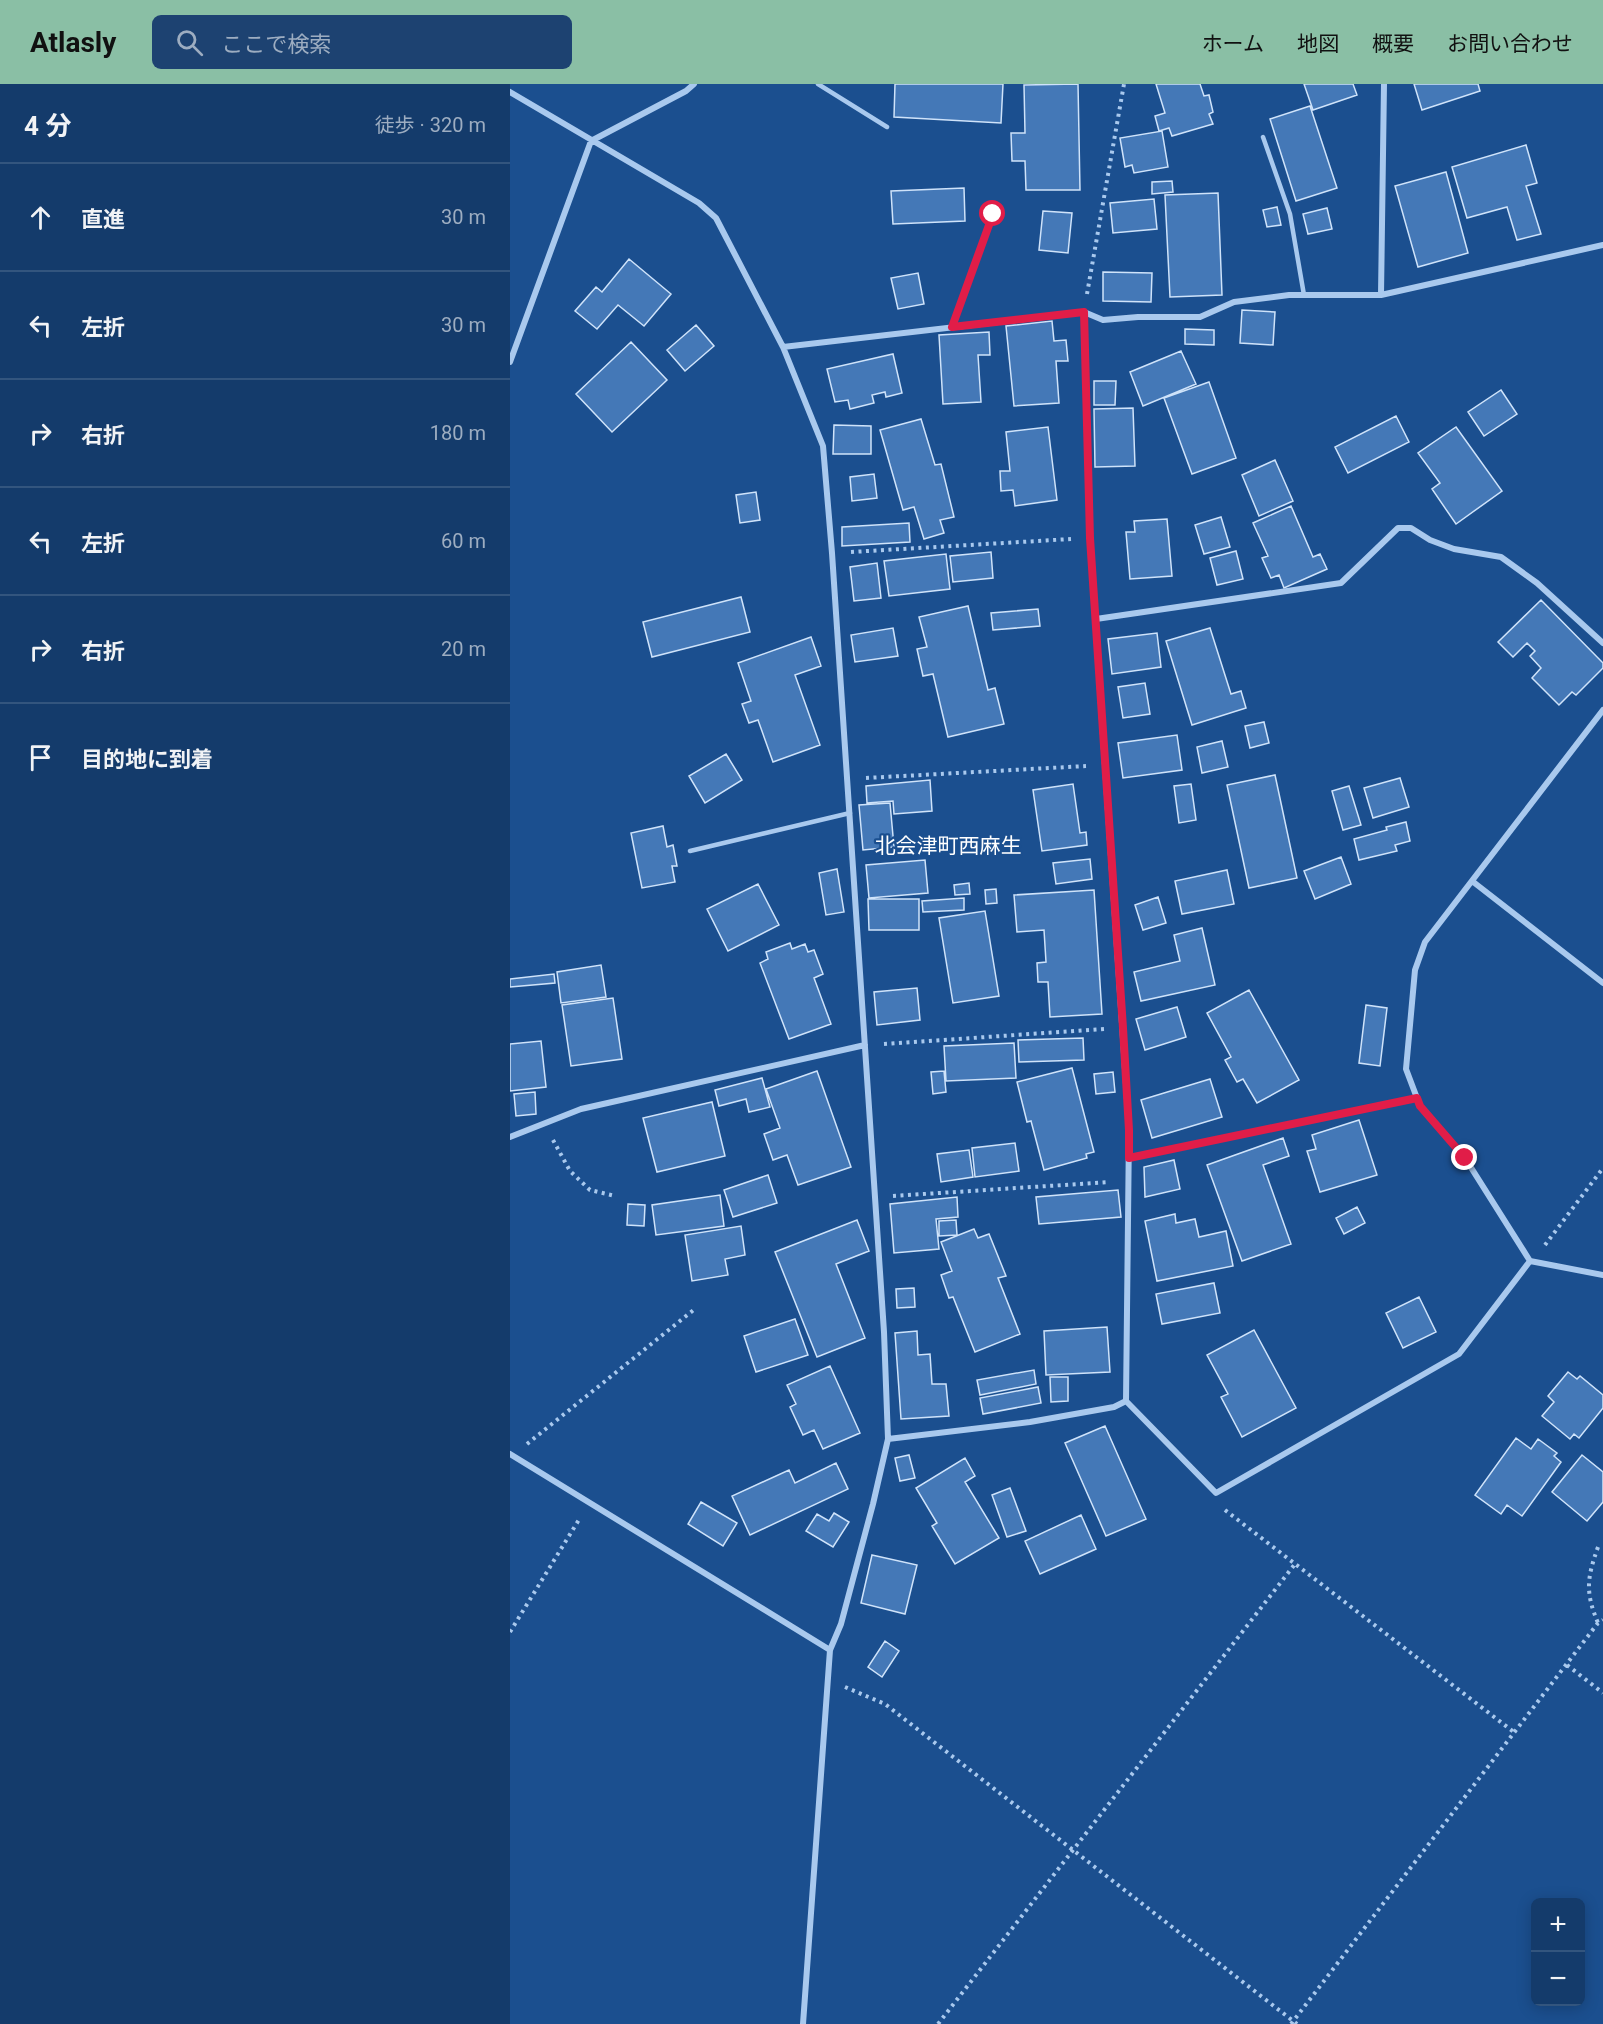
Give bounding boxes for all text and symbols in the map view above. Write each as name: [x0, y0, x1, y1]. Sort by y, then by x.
search box: [152, 15, 572, 69]
text: Atlasly: [30, 26, 116, 59]
icon: search: [173, 26, 206, 59]
text: ここで検索: [221, 32, 331, 57]
text: ホーム: [1202, 32, 1264, 56]
text: 地図: [1297, 32, 1339, 56]
text: 概要: [1372, 32, 1414, 56]
text: お問い合わせ: [1447, 32, 1573, 56]
text: 4 分: [24, 111, 71, 141]
text: 徒歩 · 320 m: [375, 113, 486, 137]
route start: [979, 200, 1005, 226]
icon: ahead: [24, 201, 57, 234]
text: 30 m: [441, 205, 486, 229]
text: 直進: [81, 207, 125, 232]
icon: left: [24, 309, 57, 342]
text: 30 m: [441, 313, 486, 337]
text: 左折: [81, 315, 125, 340]
icon: right: [24, 417, 57, 450]
text: 180 m: [430, 421, 486, 445]
text: 右折: [81, 423, 125, 448]
icon: left: [24, 525, 57, 558]
text: 60 m: [441, 529, 486, 553]
text: 左折: [81, 531, 125, 556]
icon: right: [24, 633, 57, 666]
text: 20 m: [441, 637, 486, 661]
text: 右折: [81, 639, 125, 664]
icon: arrive: [24, 741, 57, 774]
text: 目的地に到着: [81, 747, 213, 772]
district label: 北会津町西麻生: [875, 834, 1022, 858]
route end: [1451, 1144, 1477, 1170]
map controls: [1531, 1898, 1585, 2006]
button: +: [1531, 1898, 1585, 1952]
button: −: [1531, 1952, 1585, 2006]

